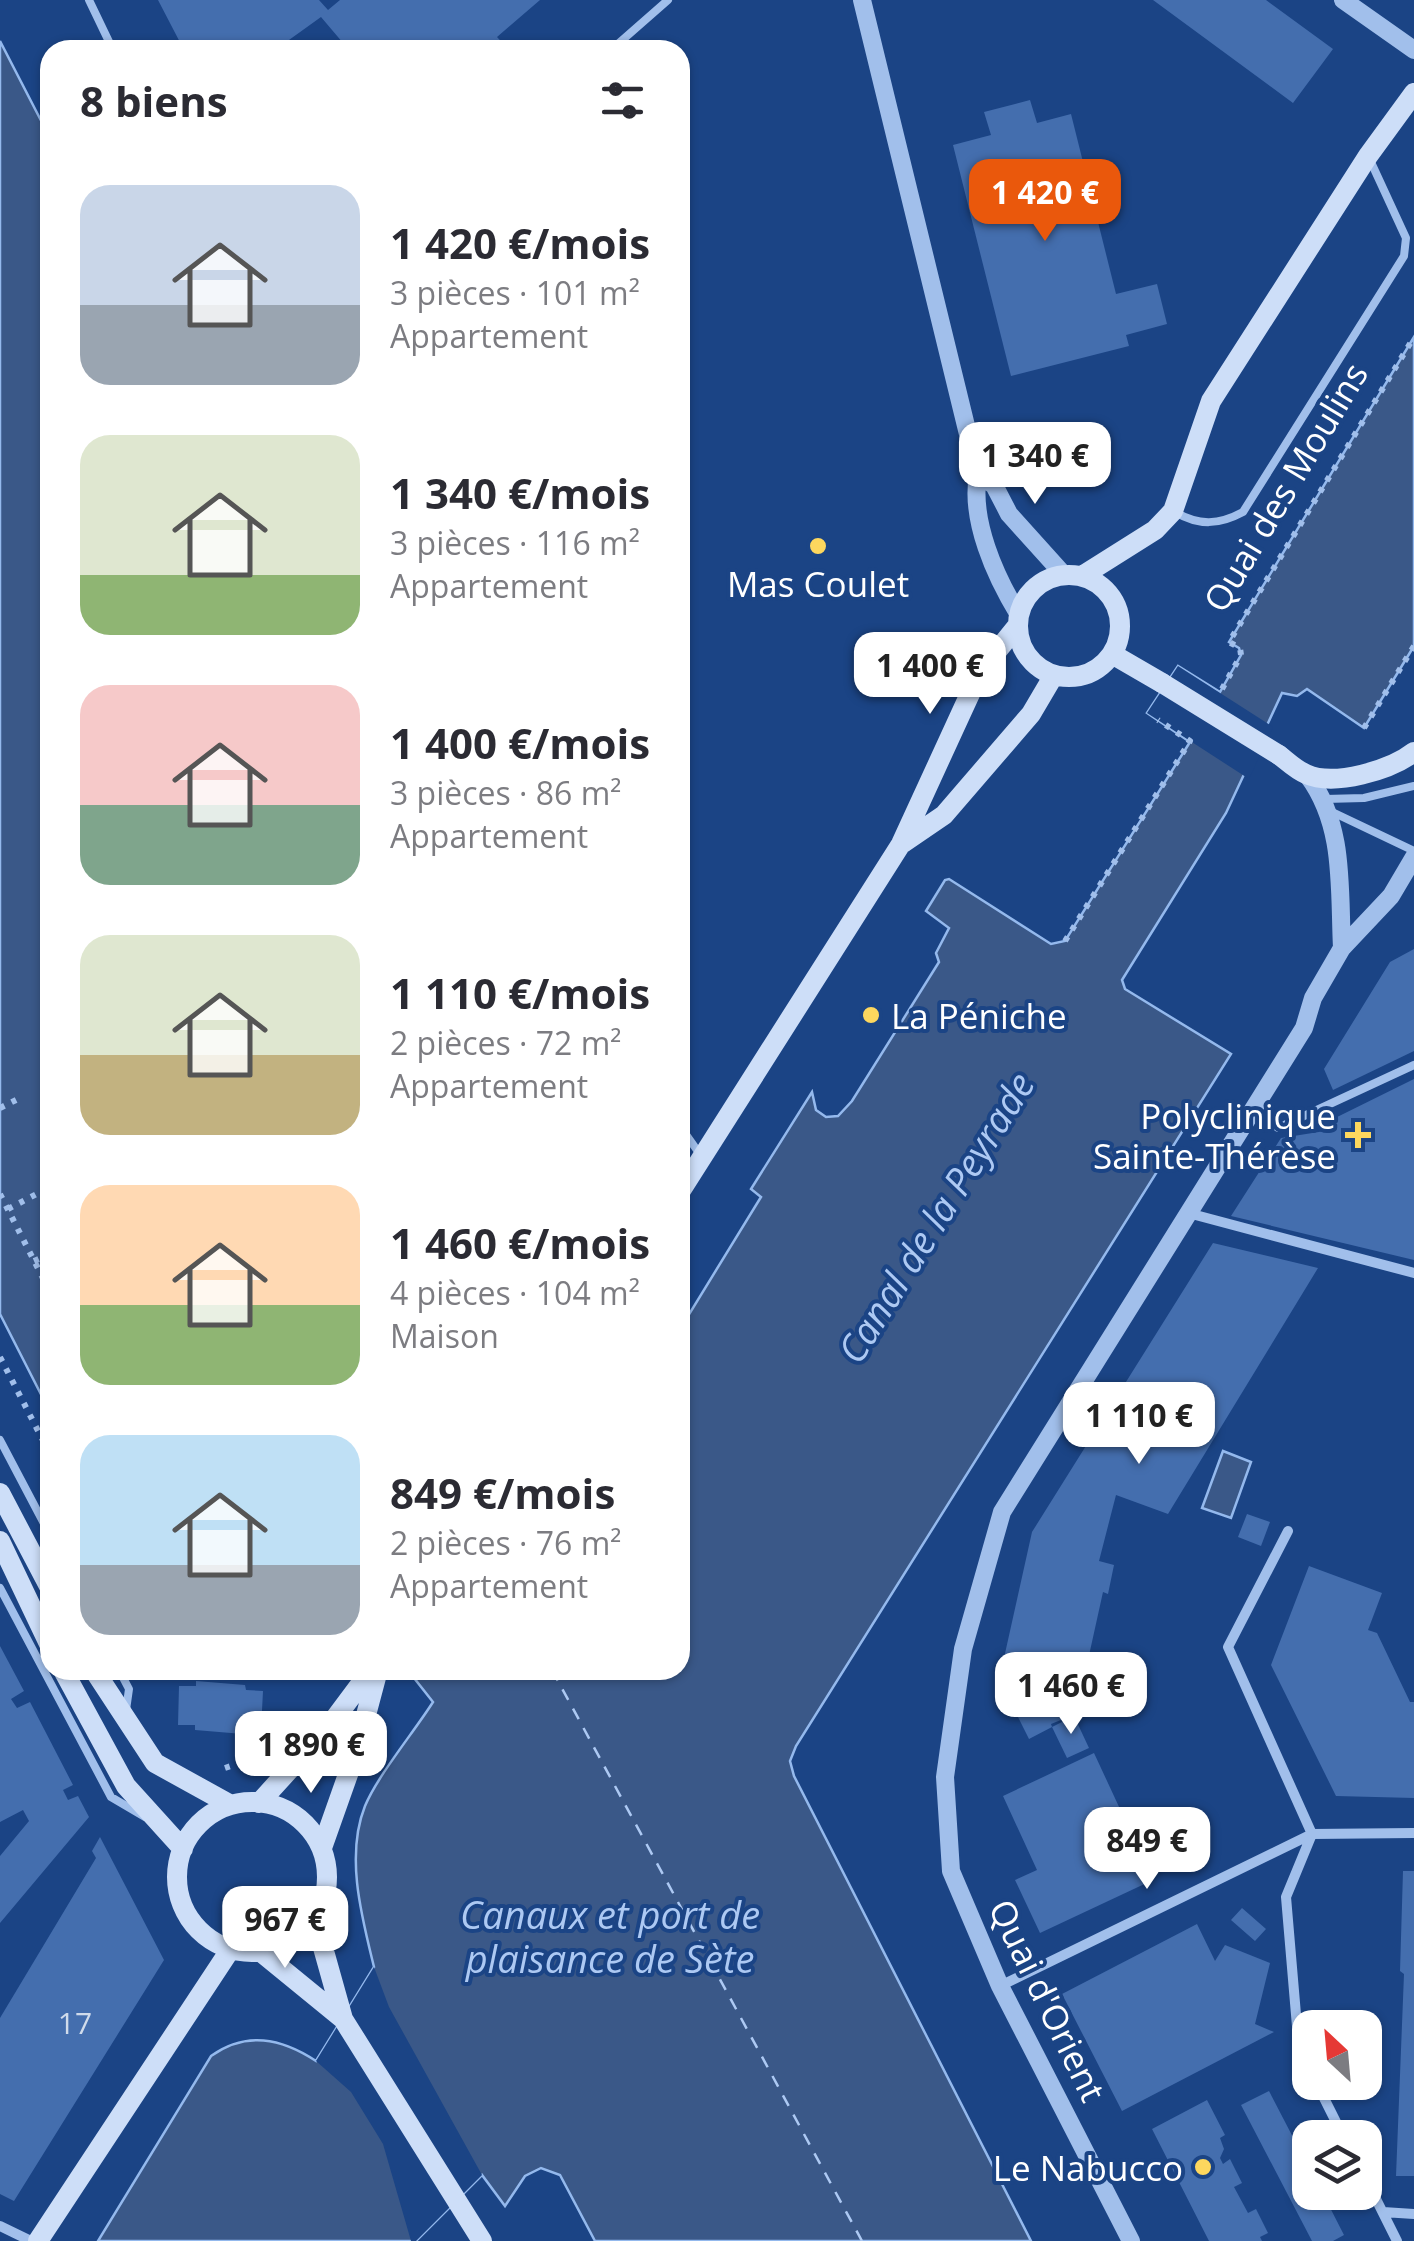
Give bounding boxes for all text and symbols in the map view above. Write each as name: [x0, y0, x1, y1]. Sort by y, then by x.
text: 8 biens: [80, 72, 228, 129]
icon: filters: [595, 73, 650, 128]
pin: 1 420 €: [953, 159, 1137, 244]
text: 1 420 €: [991, 170, 1099, 213]
text: 1 420 €/mois: [390, 214, 650, 271]
icon: home: [160, 225, 280, 345]
text: 3 pièces · 101 m²: [390, 271, 640, 314]
text: Appartement: [390, 314, 588, 357]
street label: Quai des Moulins: [1192, 354, 1378, 620]
pin: 1 340 €: [943, 422, 1127, 507]
text: 1 340 €: [981, 433, 1089, 476]
text: 1 340 €/mois: [390, 464, 650, 521]
icon: home: [160, 475, 280, 595]
text: 3 pièces · 116 m²: [390, 521, 640, 564]
marker: Mas Coulet: [807, 535, 829, 557]
place label: Mas Coulet: [727, 560, 909, 607]
text: Appartement: [390, 564, 588, 607]
pin: 1 400 €: [838, 632, 1022, 717]
text: 1 400 €: [876, 643, 984, 686]
text: 1 400 €/mois: [390, 714, 650, 771]
icon: home: [160, 725, 280, 845]
text: 3 pièces · 86 m²: [390, 771, 621, 814]
text: Appartement: [390, 814, 588, 857]
text: 1 110 €/mois: [390, 964, 650, 1021]
icon: home: [160, 975, 280, 1095]
place label: La Péniche: [891, 992, 1067, 1039]
marker: La Péniche: [860, 1004, 882, 1026]
text: 2 pièces · 72 m²: [390, 1021, 621, 1064]
water label: Canal de la Peyrade: [825, 1062, 1045, 1372]
text: Appartement: [390, 1064, 588, 1107]
place label: Polyclinique Sainte-Thérèse: [1093, 1092, 1336, 1179]
marker: Polyclinique Sainte-Thérèse: [1345, 1122, 1371, 1148]
text: 1 460 €/mois: [390, 1214, 650, 1271]
icon: home: [160, 1225, 280, 1345]
text: 4 pièces · 104 m²: [390, 1271, 640, 1314]
text: Maison: [390, 1314, 499, 1357]
pin: 1 110 €: [1047, 1382, 1231, 1467]
text: 1 110 €: [1085, 1393, 1193, 1436]
text: 849 €/mois: [390, 1464, 615, 1521]
icon: home: [160, 1475, 280, 1595]
text: 2 pièces · 76 m²: [390, 1521, 621, 1564]
text: Appartement: [390, 1564, 588, 1607]
pin: 1 460 €: [979, 1652, 1163, 1737]
text: 1 460 €: [1017, 1663, 1125, 1706]
pin: 1 890 €: [219, 1711, 403, 1796]
text: 1 890 €: [257, 1722, 365, 1765]
pin: 849 €: [1077, 1807, 1217, 1892]
text: 849 €: [1106, 1818, 1188, 1861]
pin: 967 €: [215, 1886, 355, 1971]
water label: Canaux et port de plaisance de Sète: [460, 1888, 760, 1984]
street label: Quai d'Orient: [979, 1891, 1117, 2109]
text: 967 €: [244, 1897, 326, 1940]
house number: 17: [58, 2002, 92, 2043]
north arrow: [1292, 2010, 1382, 2100]
map controls: [1292, 2010, 1382, 2210]
button: layers: [1292, 2120, 1382, 2210]
place label: Le Nabucco: [993, 2144, 1183, 2191]
marker: Le Nabucco: [1192, 2156, 1214, 2178]

